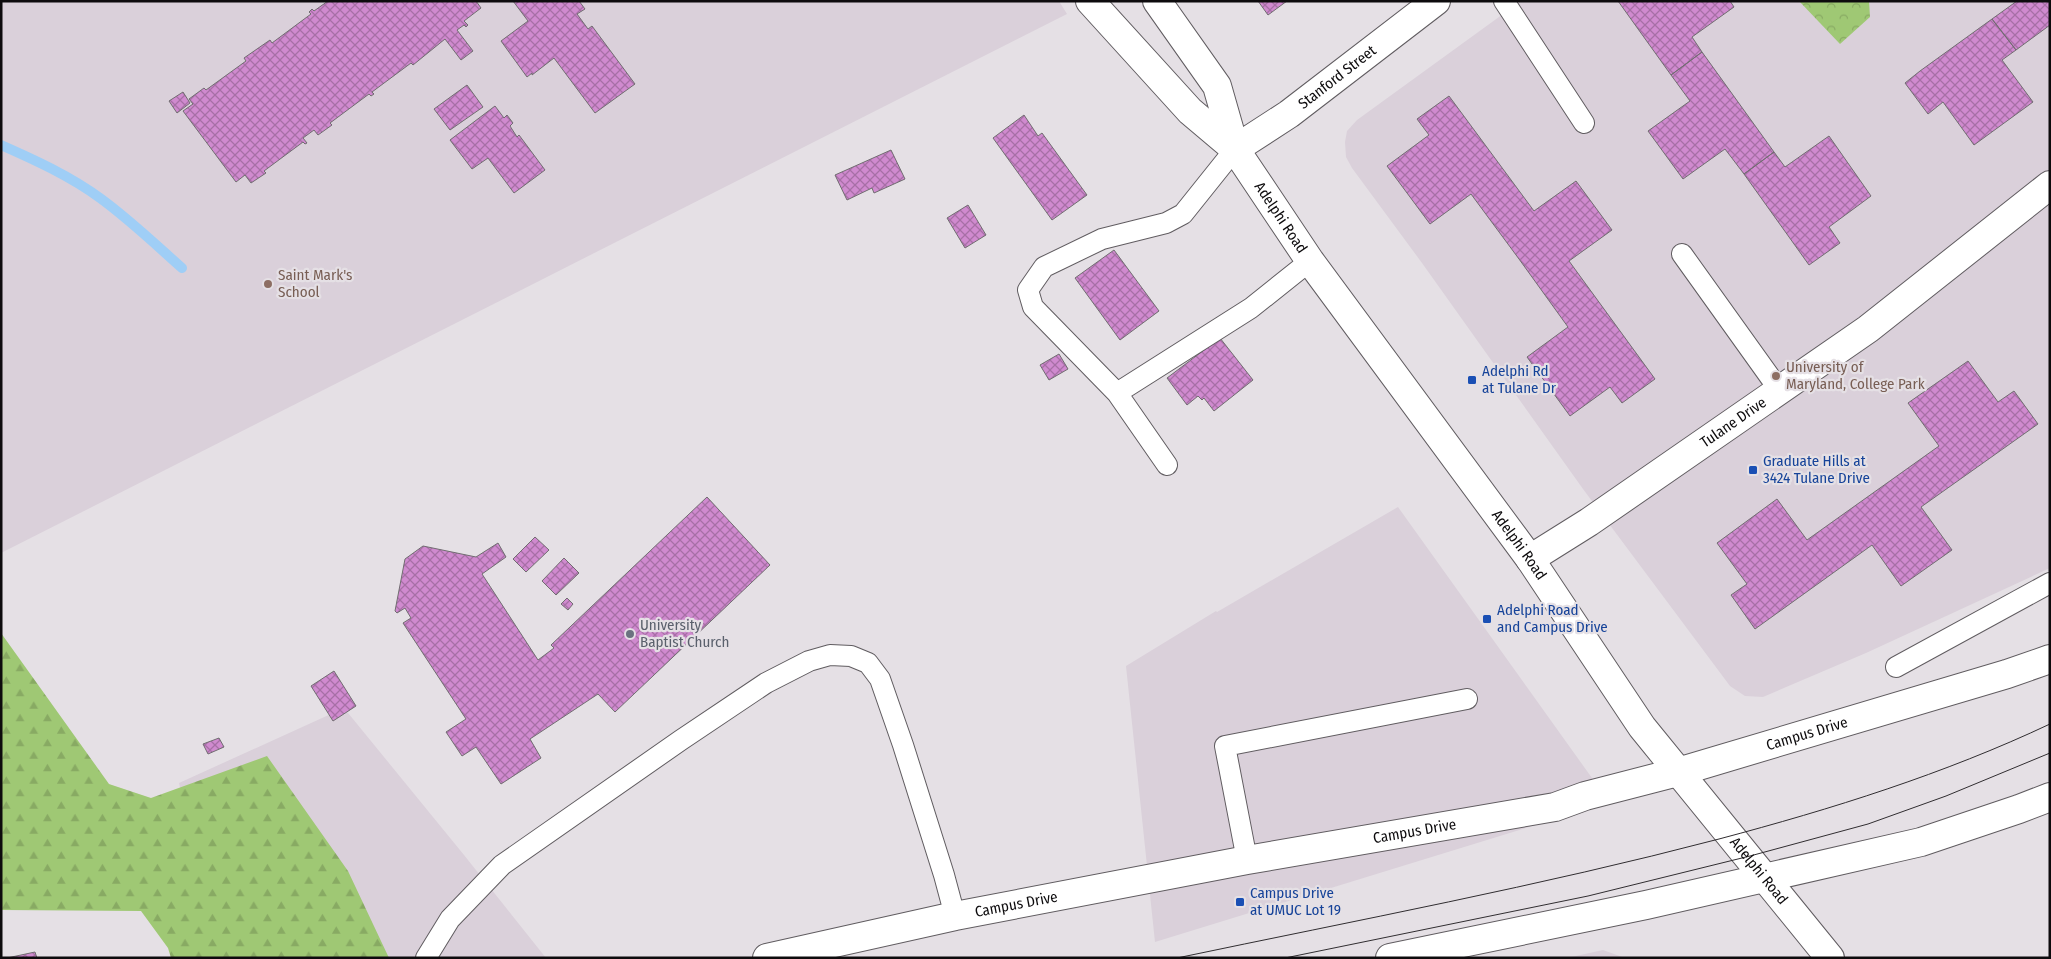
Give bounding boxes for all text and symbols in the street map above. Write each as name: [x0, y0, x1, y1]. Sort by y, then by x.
street label: Stanford Street: [1295, 41, 1380, 113]
street label: Adelphi Road: [1251, 179, 1311, 256]
place label: Saint Mark's School: [278, 266, 352, 301]
marker: Saint Mark's School: [262, 278, 274, 290]
place label: University of Maryland, College Park: [1786, 358, 1925, 393]
place label: Adelphi Rd at Tulane Dr: [1482, 362, 1557, 397]
marker: University of Maryland, College Park: [1770, 370, 1782, 382]
marker: Adelphi Rd at Tulane Dr: [1466, 374, 1478, 386]
street label: Tulane Drive: [1697, 393, 1770, 451]
place label: Graduate Hills at 3424 Tulane Drive: [1763, 452, 1870, 487]
marker: Graduate Hills at 3424 Tulane Drive: [1747, 464, 1759, 476]
street label: Adelphi Road: [1488, 507, 1550, 583]
place label: Adelphi Road and Campus Drive: [1497, 601, 1608, 636]
marker: Adelphi Road and Campus Drive: [1481, 613, 1493, 625]
place label: University Baptist Church: [640, 616, 729, 651]
marker: University Baptist Church: [624, 628, 636, 640]
street label: Campus Drive: [1764, 713, 1850, 754]
street label: Campus Drive: [1372, 815, 1457, 847]
street label: Adelphi Road: [1726, 833, 1792, 908]
place label: Campus Drive at UMUC Lot 19: [1250, 884, 1341, 919]
street label: Campus Drive: [973, 888, 1059, 921]
marker: Campus Drive at UMUC Lot 19: [1234, 896, 1246, 908]

